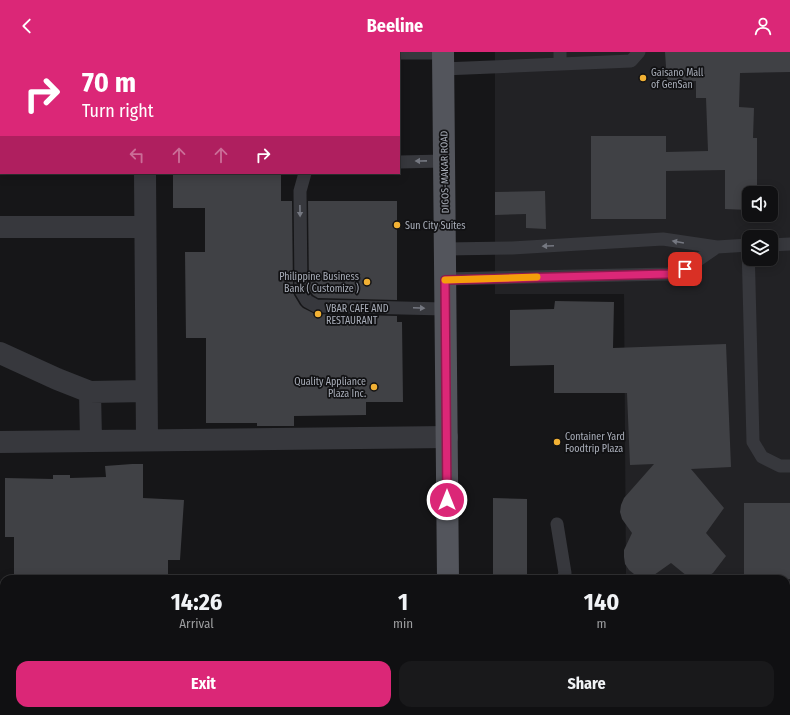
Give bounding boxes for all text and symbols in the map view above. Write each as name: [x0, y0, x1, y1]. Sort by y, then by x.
icon: back: [16, 15, 38, 37]
text: Beeline: [367, 15, 423, 37]
icon: person: [752, 15, 774, 37]
text: 70 m: [82, 66, 136, 99]
place label: Gaisano Mall of GenSan: [651, 67, 704, 91]
icon: right: [16, 68, 68, 120]
marker: Gaisano Mall of GenSan: [638, 73, 648, 83]
text: Turn right: [82, 100, 154, 122]
street label: DIGOS-MAKAR ROAD: [438, 130, 452, 213]
icon: left: [126, 144, 148, 166]
icon: ahead: [168, 144, 190, 166]
icon: ahead: [210, 144, 232, 166]
icon: right: [252, 144, 274, 166]
one-way arrow: [414, 158, 427, 164]
map controls: [742, 186, 778, 266]
button: sound: [742, 186, 778, 222]
one-way arrow: [297, 205, 303, 218]
marker: Sun City Suites: [392, 220, 402, 230]
place label: Sun City Suites: [405, 220, 466, 232]
button: layers: [742, 230, 778, 266]
one-way arrow: [672, 239, 684, 245]
one-way arrow: [542, 242, 554, 249]
pin: [668, 252, 702, 286]
icon: arrive: [674, 258, 696, 280]
place label: Philippine Business Bank ( Customize ): [279, 271, 359, 295]
marker: Philippine Business Bank ( Customize ): [362, 277, 372, 287]
place label: VBAR CAFE AND RESTAURANT: [326, 303, 389, 327]
one-way arrow: [413, 305, 426, 311]
marker: VBAR CAFE AND RESTAURANT: [313, 309, 323, 319]
place label: Quality Appliance Plaza Inc.: [294, 376, 366, 400]
marker: Quality Appliance Plaza Inc.: [369, 382, 379, 392]
place label: Container Yard Foodtrip Plaza: [565, 431, 625, 455]
marker: Container Yard Foodtrip Plaza: [552, 437, 562, 447]
position arrow: [426, 479, 468, 521]
text: 14:26: [171, 588, 222, 616]
text: 1: [398, 588, 408, 616]
text: 140: [584, 588, 619, 616]
text: Arrival: [179, 616, 214, 631]
text: min: [393, 616, 413, 631]
text: m: [597, 616, 607, 631]
button: Exit: [16, 661, 391, 707]
button: Share: [399, 661, 774, 707]

